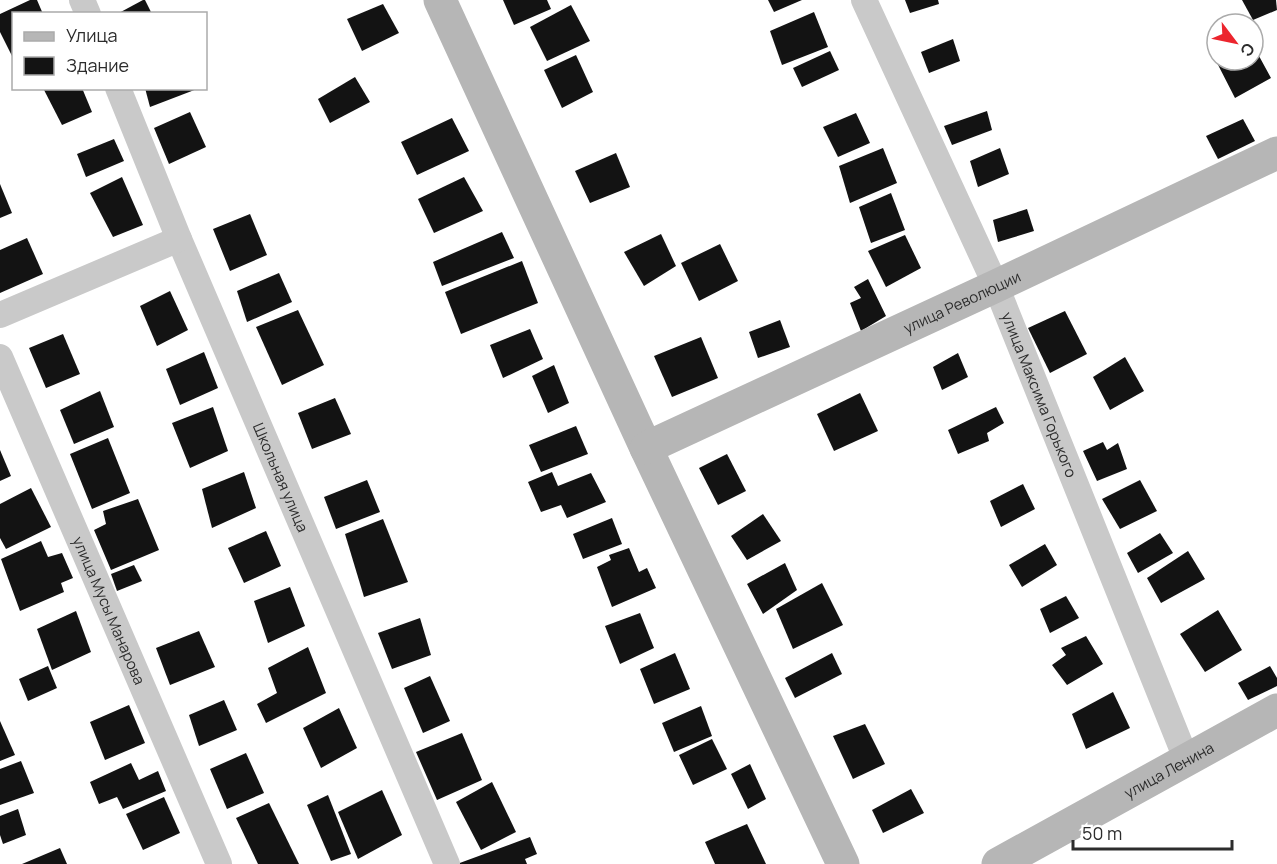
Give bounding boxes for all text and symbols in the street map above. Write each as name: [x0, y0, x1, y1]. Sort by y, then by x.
legend: [12, 12, 207, 90]
north arrow: [1205, 12, 1265, 72]
text: Улица: [66, 23, 118, 47]
text: С: [1235, 39, 1260, 61]
text: Здание: [66, 53, 129, 77]
street label: улица Революции: [900, 265, 1024, 338]
street label: улица Максима Горького: [997, 309, 1082, 481]
street label: Школьная улица: [248, 419, 314, 535]
street label: улица Мусы Манарова: [68, 533, 151, 688]
street label: улица Ленина: [1120, 737, 1217, 803]
scale bar: [1073, 813, 1232, 851]
text: 50 m: [1082, 821, 1122, 845]

